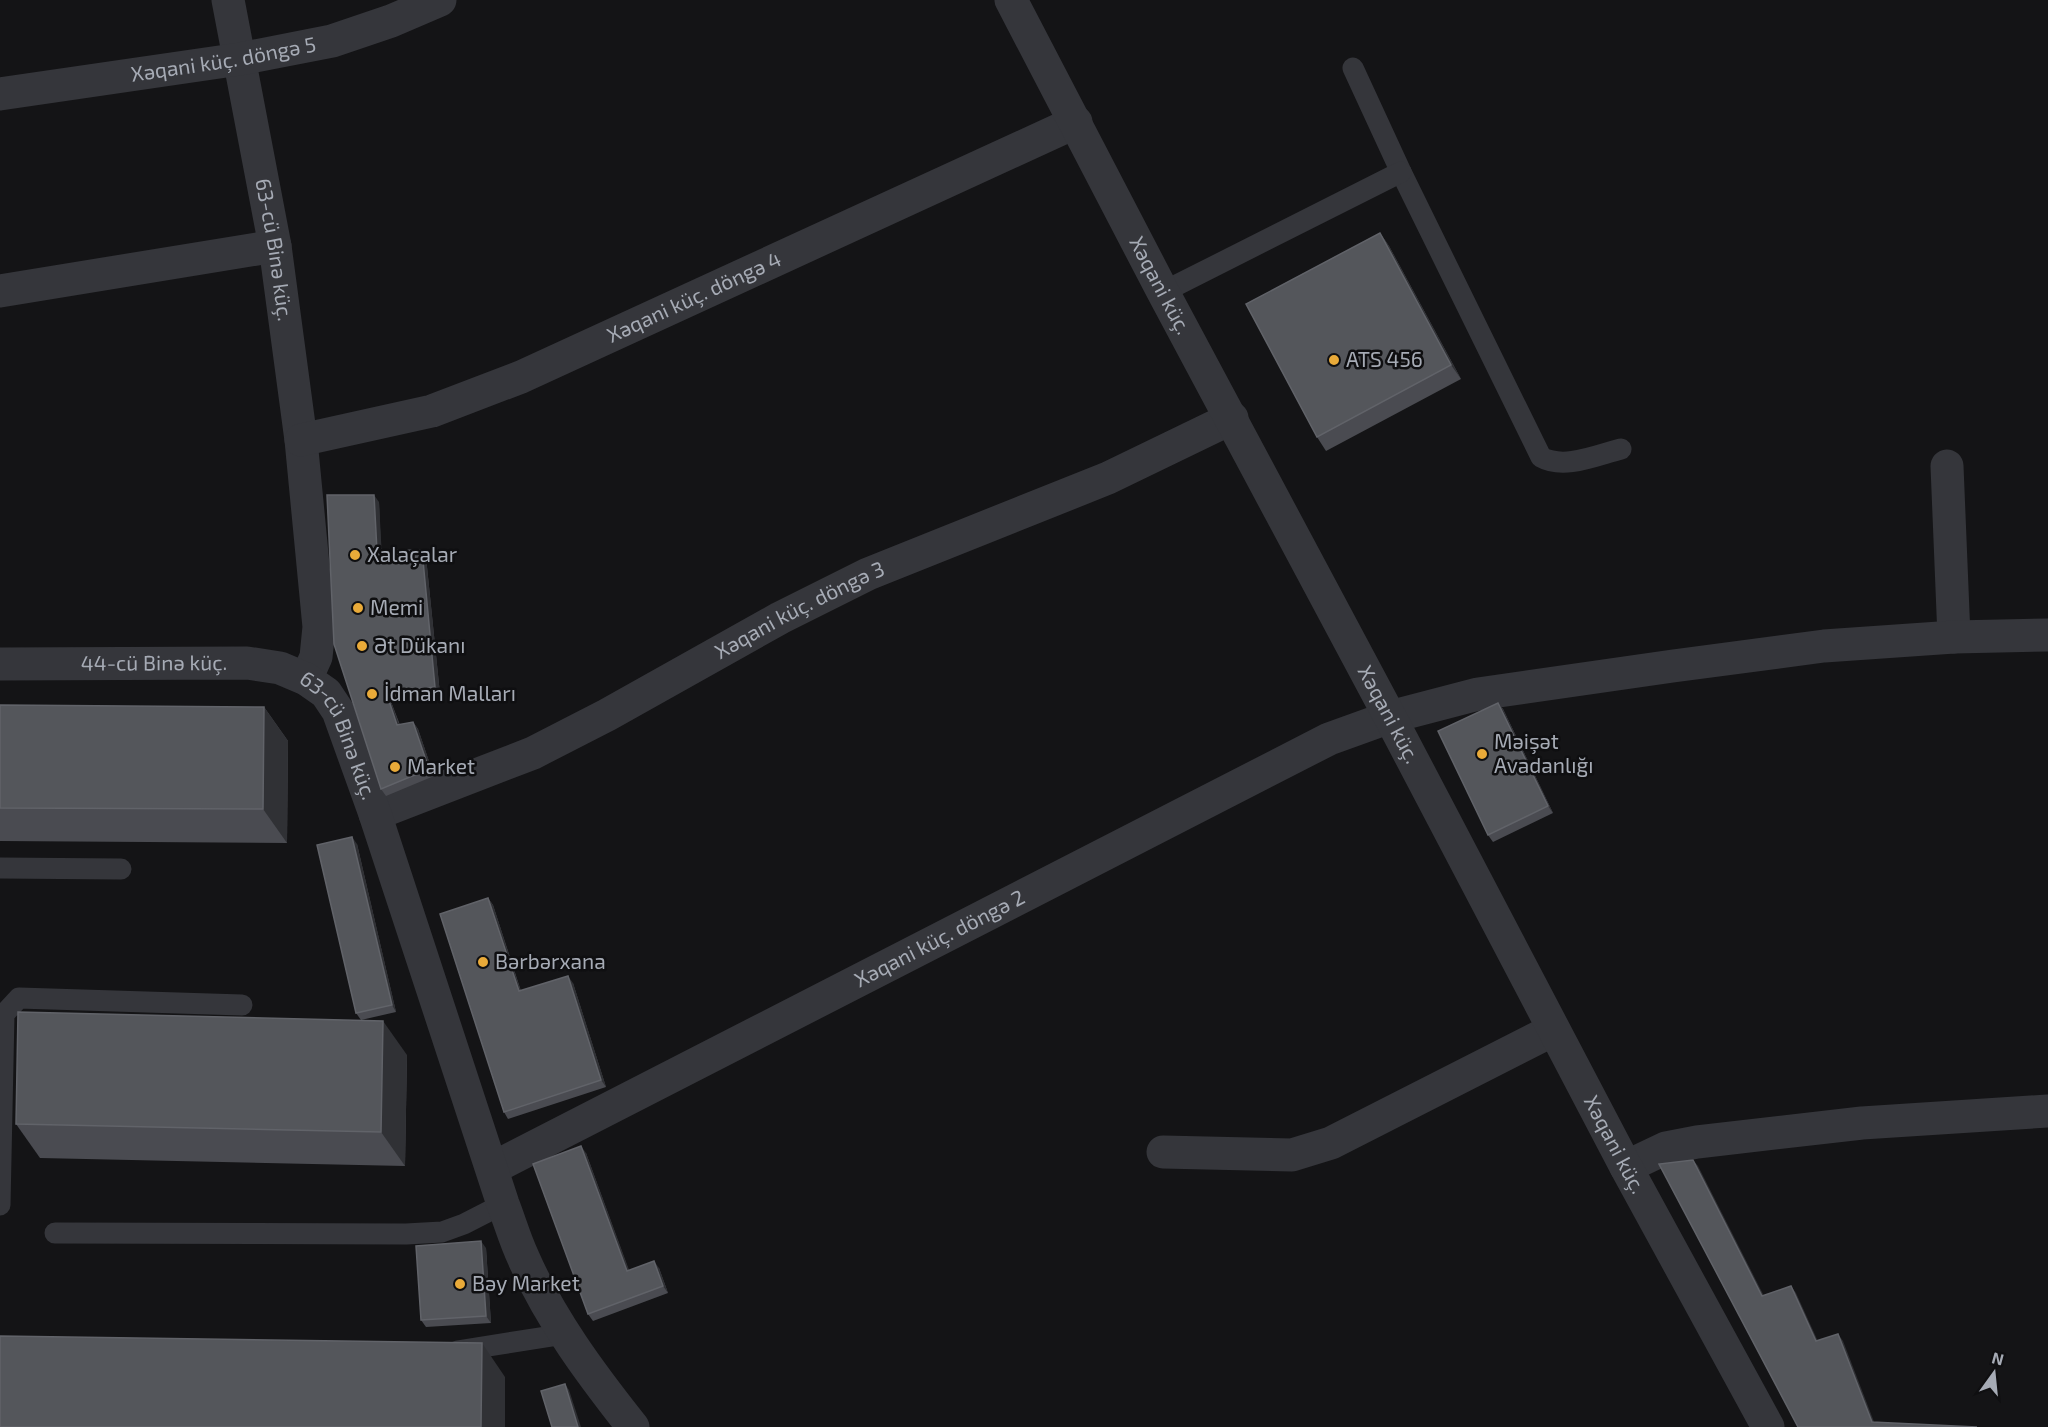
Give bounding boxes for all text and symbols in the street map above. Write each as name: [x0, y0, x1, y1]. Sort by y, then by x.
street label: Xəqani küç. döngə 5: [129, 30, 318, 86]
street label: 63-cü Binə küç.: [251, 176, 299, 322]
street label: Xəqani küç.: [1125, 231, 1197, 338]
street label: Xəqani küç. döngə 4: [602, 245, 785, 347]
place label: ATS 456: [1346, 346, 1423, 371]
marker: ATS 456: [1327, 353, 1341, 367]
place label: Xalaçalar: [367, 541, 458, 568]
marker: Xalaçalar: [348, 548, 362, 562]
street label: Xəqani küç. döngə 3: [710, 555, 888, 663]
place label: Memi: [370, 594, 423, 619]
marker: Memi: [351, 601, 365, 615]
place label: Ət Dükanı: [374, 632, 466, 657]
marker: Ət Dükanı: [355, 639, 369, 653]
street label: 44-cü Binə küç.: [81, 649, 227, 676]
street label: Xəqani küç.: [1354, 660, 1426, 767]
street label: 63-cü Binə küç.: [296, 665, 383, 803]
place label: İdman Malları: [384, 680, 516, 705]
marker: İdman Malları: [365, 687, 379, 701]
place label: Məişət Avadanlığı: [1494, 728, 1593, 777]
marker: Məişət Avadanlığı: [1475, 747, 1489, 761]
place label: Market: [407, 753, 475, 778]
marker: Market: [388, 760, 402, 774]
street label: Xəqani küç. döngə 2: [850, 883, 1028, 991]
place label: Bərbərxana: [495, 948, 606, 973]
marker: Bərbərxana: [476, 955, 490, 969]
street label: Xəqani küç.: [1580, 1091, 1652, 1197]
place label: Bəy Market: [472, 1270, 580, 1295]
marker: Bəy Market: [453, 1277, 467, 1291]
north arrow: [1964, 1343, 2024, 1403]
text: N: [1990, 1347, 2006, 1369]

